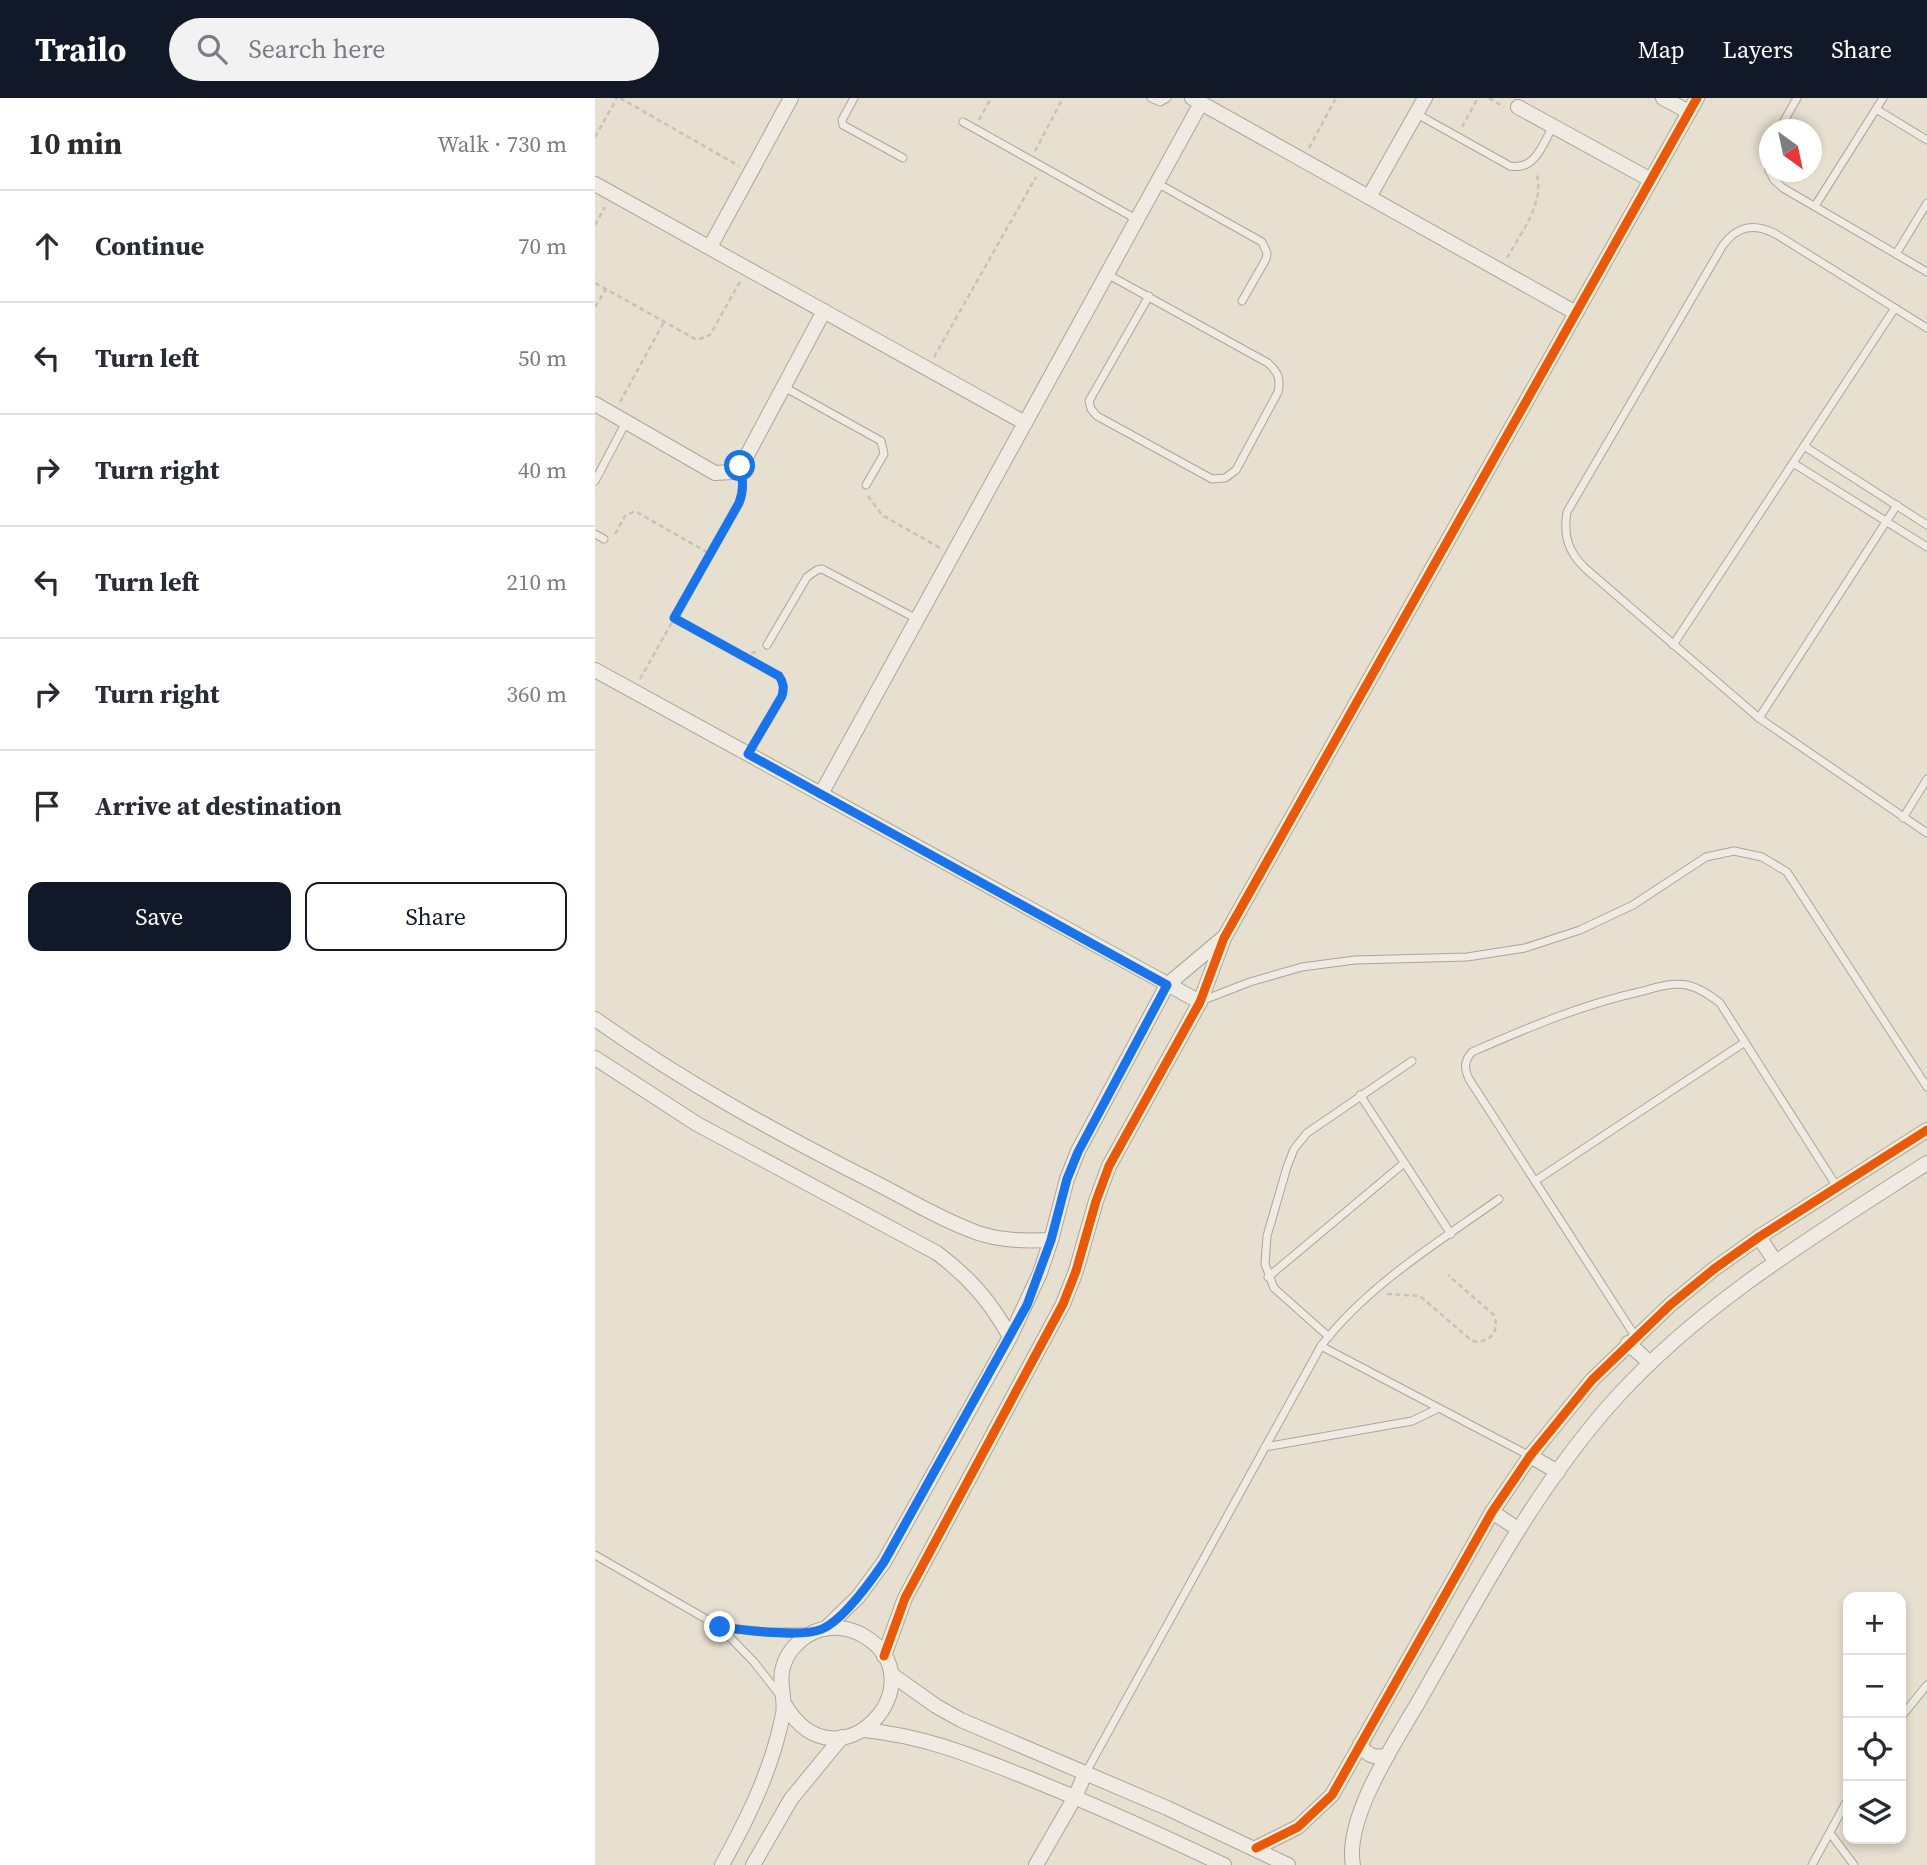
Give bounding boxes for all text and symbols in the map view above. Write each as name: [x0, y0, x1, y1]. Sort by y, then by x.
search box: [169, 18, 659, 81]
text: Trailo: [35, 27, 127, 72]
icon: search: [193, 30, 231, 68]
text: Search here: [249, 31, 386, 67]
text: Map: [1638, 33, 1685, 66]
text: Layers: [1723, 33, 1793, 66]
text: Share: [1831, 33, 1892, 66]
north arrow: [1759, 119, 1822, 182]
text: 10 min: [28, 123, 122, 164]
text: Walk · 730 m: [437, 128, 567, 160]
icon: ahead: [28, 227, 66, 265]
text: Continue: [95, 228, 204, 264]
text: 70 m: [518, 230, 567, 262]
icon: left: [28, 339, 66, 377]
text: Turn left: [95, 340, 199, 376]
text: 50 m: [518, 342, 567, 374]
route start: [724, 450, 755, 481]
icon: right: [28, 451, 66, 489]
text: Turn right: [95, 452, 219, 488]
text: 40 m: [518, 454, 567, 486]
icon: left: [28, 563, 66, 601]
text: Turn left: [95, 564, 199, 600]
text: 210 m: [506, 566, 567, 598]
icon: right: [28, 675, 66, 713]
text: Turn right: [95, 676, 219, 712]
text: 360 m: [506, 678, 567, 710]
icon: arrive: [28, 787, 66, 825]
text: Arrive at destination: [95, 788, 342, 824]
button: Save: [28, 882, 291, 951]
button: Share: [305, 882, 567, 951]
map controls: [1843, 1592, 1906, 1844]
button: +: [1843, 1592, 1906, 1655]
route end: [704, 1611, 735, 1642]
button: −: [1843, 1655, 1906, 1718]
button: locate: [1843, 1718, 1906, 1781]
button: layers: [1843, 1781, 1906, 1844]

